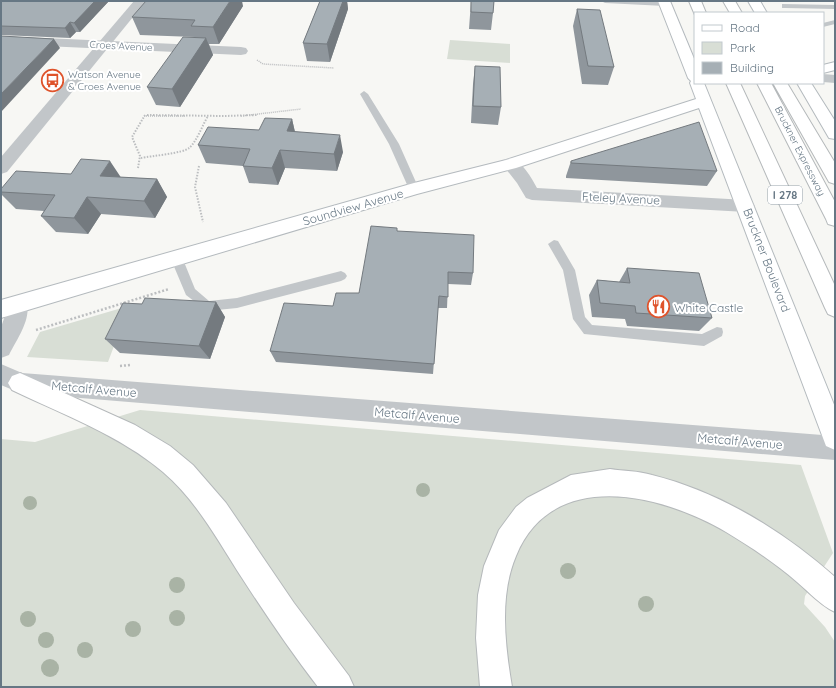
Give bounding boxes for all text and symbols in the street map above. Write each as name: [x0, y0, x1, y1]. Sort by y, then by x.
legend: [694, 12, 824, 84]
text: Road: [730, 20, 760, 35]
street label: Croes Avenue: [89, 38, 153, 54]
text: Park: [730, 40, 755, 55]
text: Building: [730, 60, 774, 75]
bus stop icon: Watson Avenue & Croes Avenue: [39, 67, 65, 93]
place label: Watson Avenue & Croes Avenue: [68, 68, 141, 93]
street label: Bruckner Expressway: [772, 104, 828, 198]
street label: Soundview Avenue: [301, 185, 405, 229]
road number: I 278: [768, 186, 802, 204]
street label: Fteley Avenue: [582, 188, 661, 208]
street label: Bruckner Boulevard: [740, 206, 794, 314]
restaurant icon: White Castle: [645, 294, 671, 320]
place label: White Castle: [674, 300, 743, 315]
street label: Metcalf Avenue: [51, 378, 138, 400]
street label: Metcalf Avenue: [374, 404, 461, 426]
street label: Metcalf Avenue: [697, 430, 784, 452]

